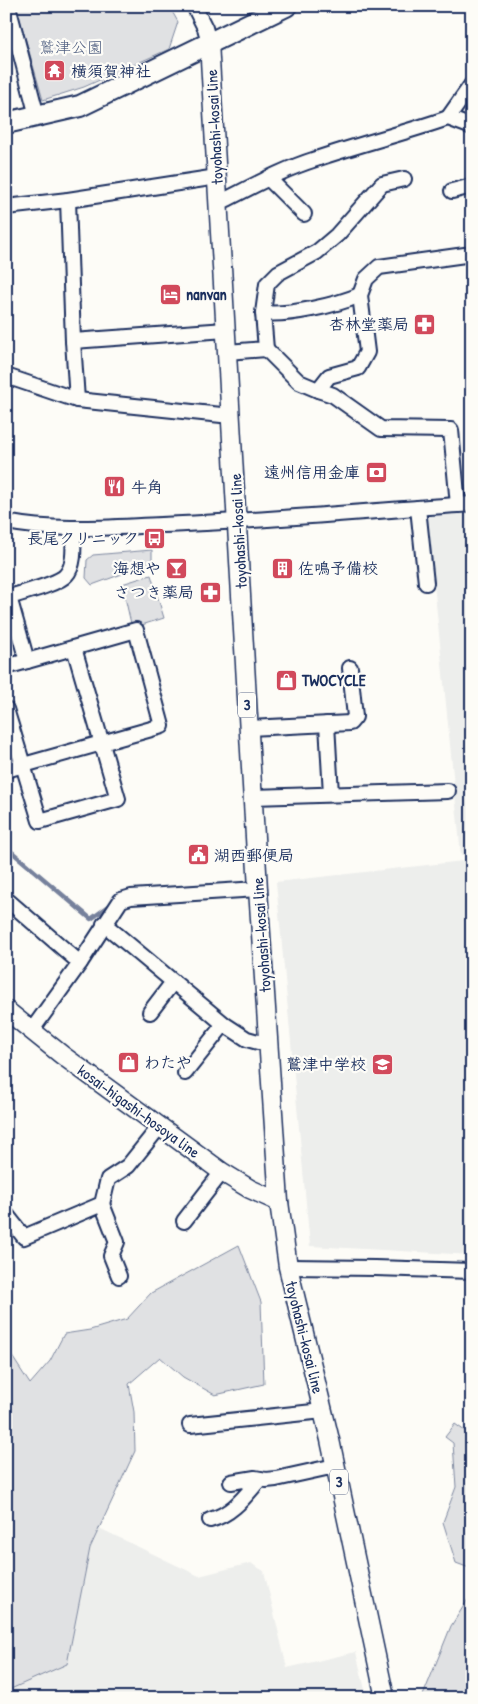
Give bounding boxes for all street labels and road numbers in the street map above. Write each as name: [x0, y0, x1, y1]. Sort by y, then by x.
street label: toyohashi-kosai line: [200, 68, 228, 185]
street label: toyohashi-kosai line: [224, 472, 252, 589]
road number: 3: [238, 692, 256, 718]
street label: toyohashi-kosai line: [246, 876, 276, 993]
street label: kosai-higashi-hosoya line: [73, 1059, 205, 1163]
street label: toyohashi-kosai line: [280, 1278, 330, 1396]
road number: 3: [330, 1470, 348, 1494]

